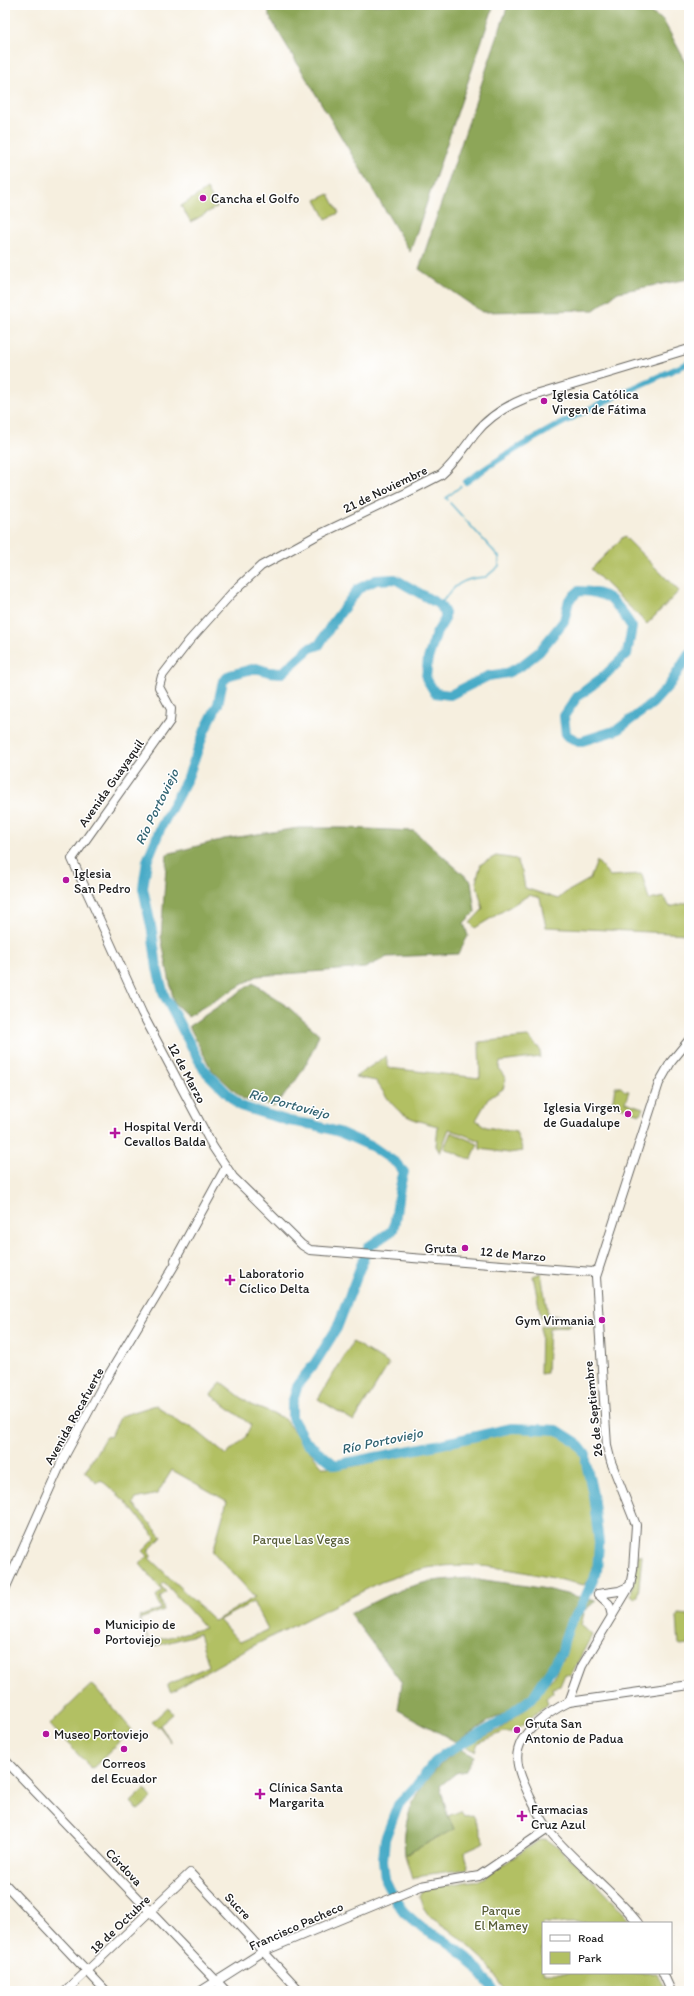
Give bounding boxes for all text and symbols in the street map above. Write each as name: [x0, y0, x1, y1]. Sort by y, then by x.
place label: Cancha el Golfo: [211, 191, 300, 206]
marker: Cancha el Golfo: [198, 193, 208, 203]
place label: Iglesia Católica Virgen de Fátima: [552, 387, 647, 417]
marker: Iglesia Católica Virgen de Fátima: [539, 396, 549, 406]
street label: 21 de Noviembre: [340, 462, 430, 516]
street label: Avenida Guayaquil: [75, 736, 147, 830]
water label: Río Portoviejo: [131, 765, 183, 848]
place label: Iglesia San Pedro: [74, 866, 131, 896]
marker: Iglesia San Pedro: [61, 875, 71, 885]
street label: 12 de Marzo: [165, 1040, 209, 1106]
water label: Río Portoviejo: [247, 1085, 332, 1123]
place label: Iglesia Virgen de Guadalupe: [543, 1100, 621, 1130]
marker: Iglesia Virgen de Guadalupe: [623, 1109, 633, 1119]
place label: Hospital Verdi Cevallos Balda: [124, 1119, 207, 1149]
marker: Hospital Verdi Cevallos Balda: [109, 1127, 121, 1139]
place label: Gruta: [424, 1241, 458, 1256]
marker: Gruta: [460, 1243, 470, 1253]
street label: 12 de Marzo: [479, 1244, 547, 1264]
place label: Laboratorio Cíclico Delta: [239, 1266, 310, 1296]
marker: Laboratorio Cíclico Delta: [224, 1274, 236, 1286]
place label: Gym Virmania: [515, 1313, 594, 1328]
marker: Gym Virmania: [597, 1315, 607, 1325]
street label: 26 de Septiembre: [581, 1360, 605, 1458]
street label: Avenida Rocafuerte: [41, 1365, 107, 1467]
water label: Río Portoviejo: [340, 1424, 425, 1458]
park label: Parque Las Vegas: [252, 1532, 350, 1547]
place label: Municipio de Portoviejo: [105, 1617, 175, 1647]
marker: Municipio de Portoviejo: [92, 1626, 102, 1636]
place label: Gruta San Antonio de Padua: [525, 1716, 624, 1746]
marker: Gruta San Antonio de Padua: [512, 1725, 522, 1735]
place label: Museo Portoviejo: [54, 1727, 149, 1742]
marker: Museo Portoviejo: [41, 1729, 51, 1739]
marker: Correos del Ecuador: [119, 1744, 129, 1754]
place label: Correos del Ecuador: [91, 1756, 157, 1786]
place label: Clínica Santa Margarita: [269, 1780, 343, 1810]
marker: Clínica Santa Margarita: [254, 1788, 266, 1800]
place label: Farmacias Cruz Azul: [531, 1802, 588, 1832]
marker: Farmacias Cruz Azul: [516, 1810, 528, 1822]
street label: Córdova: [103, 1845, 146, 1889]
street label: Sucre: [222, 1889, 254, 1923]
street label: 18 de Octubre: [87, 1892, 153, 1956]
street label: Francisco Pacheco: [247, 1898, 346, 1954]
park label: Parque El Mamey: [474, 1903, 528, 1933]
legend: [542, 1922, 672, 1974]
text: Road: [578, 1931, 604, 1945]
text: Park: [578, 1951, 602, 1965]

